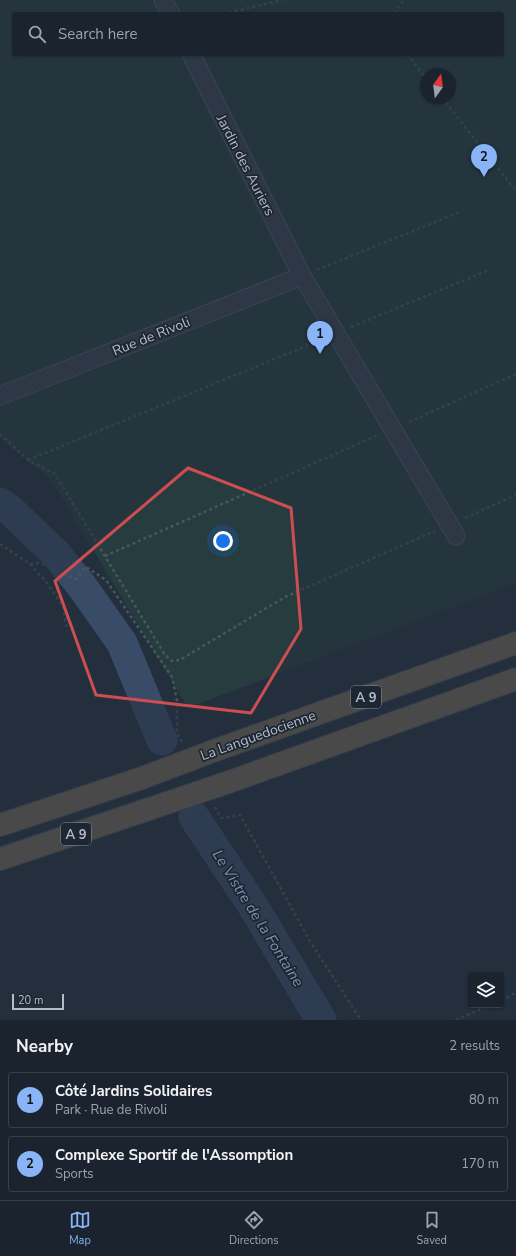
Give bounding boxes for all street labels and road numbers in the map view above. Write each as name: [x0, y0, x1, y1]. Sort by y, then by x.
street label: Jardin des Auriers: [211, 110, 279, 219]
street label: Rue de Rivoli: [109, 312, 193, 361]
road number: A 9: [351, 686, 381, 708]
street label: La Languedocienne: [198, 706, 319, 765]
road number: A 9: [61, 823, 91, 845]

